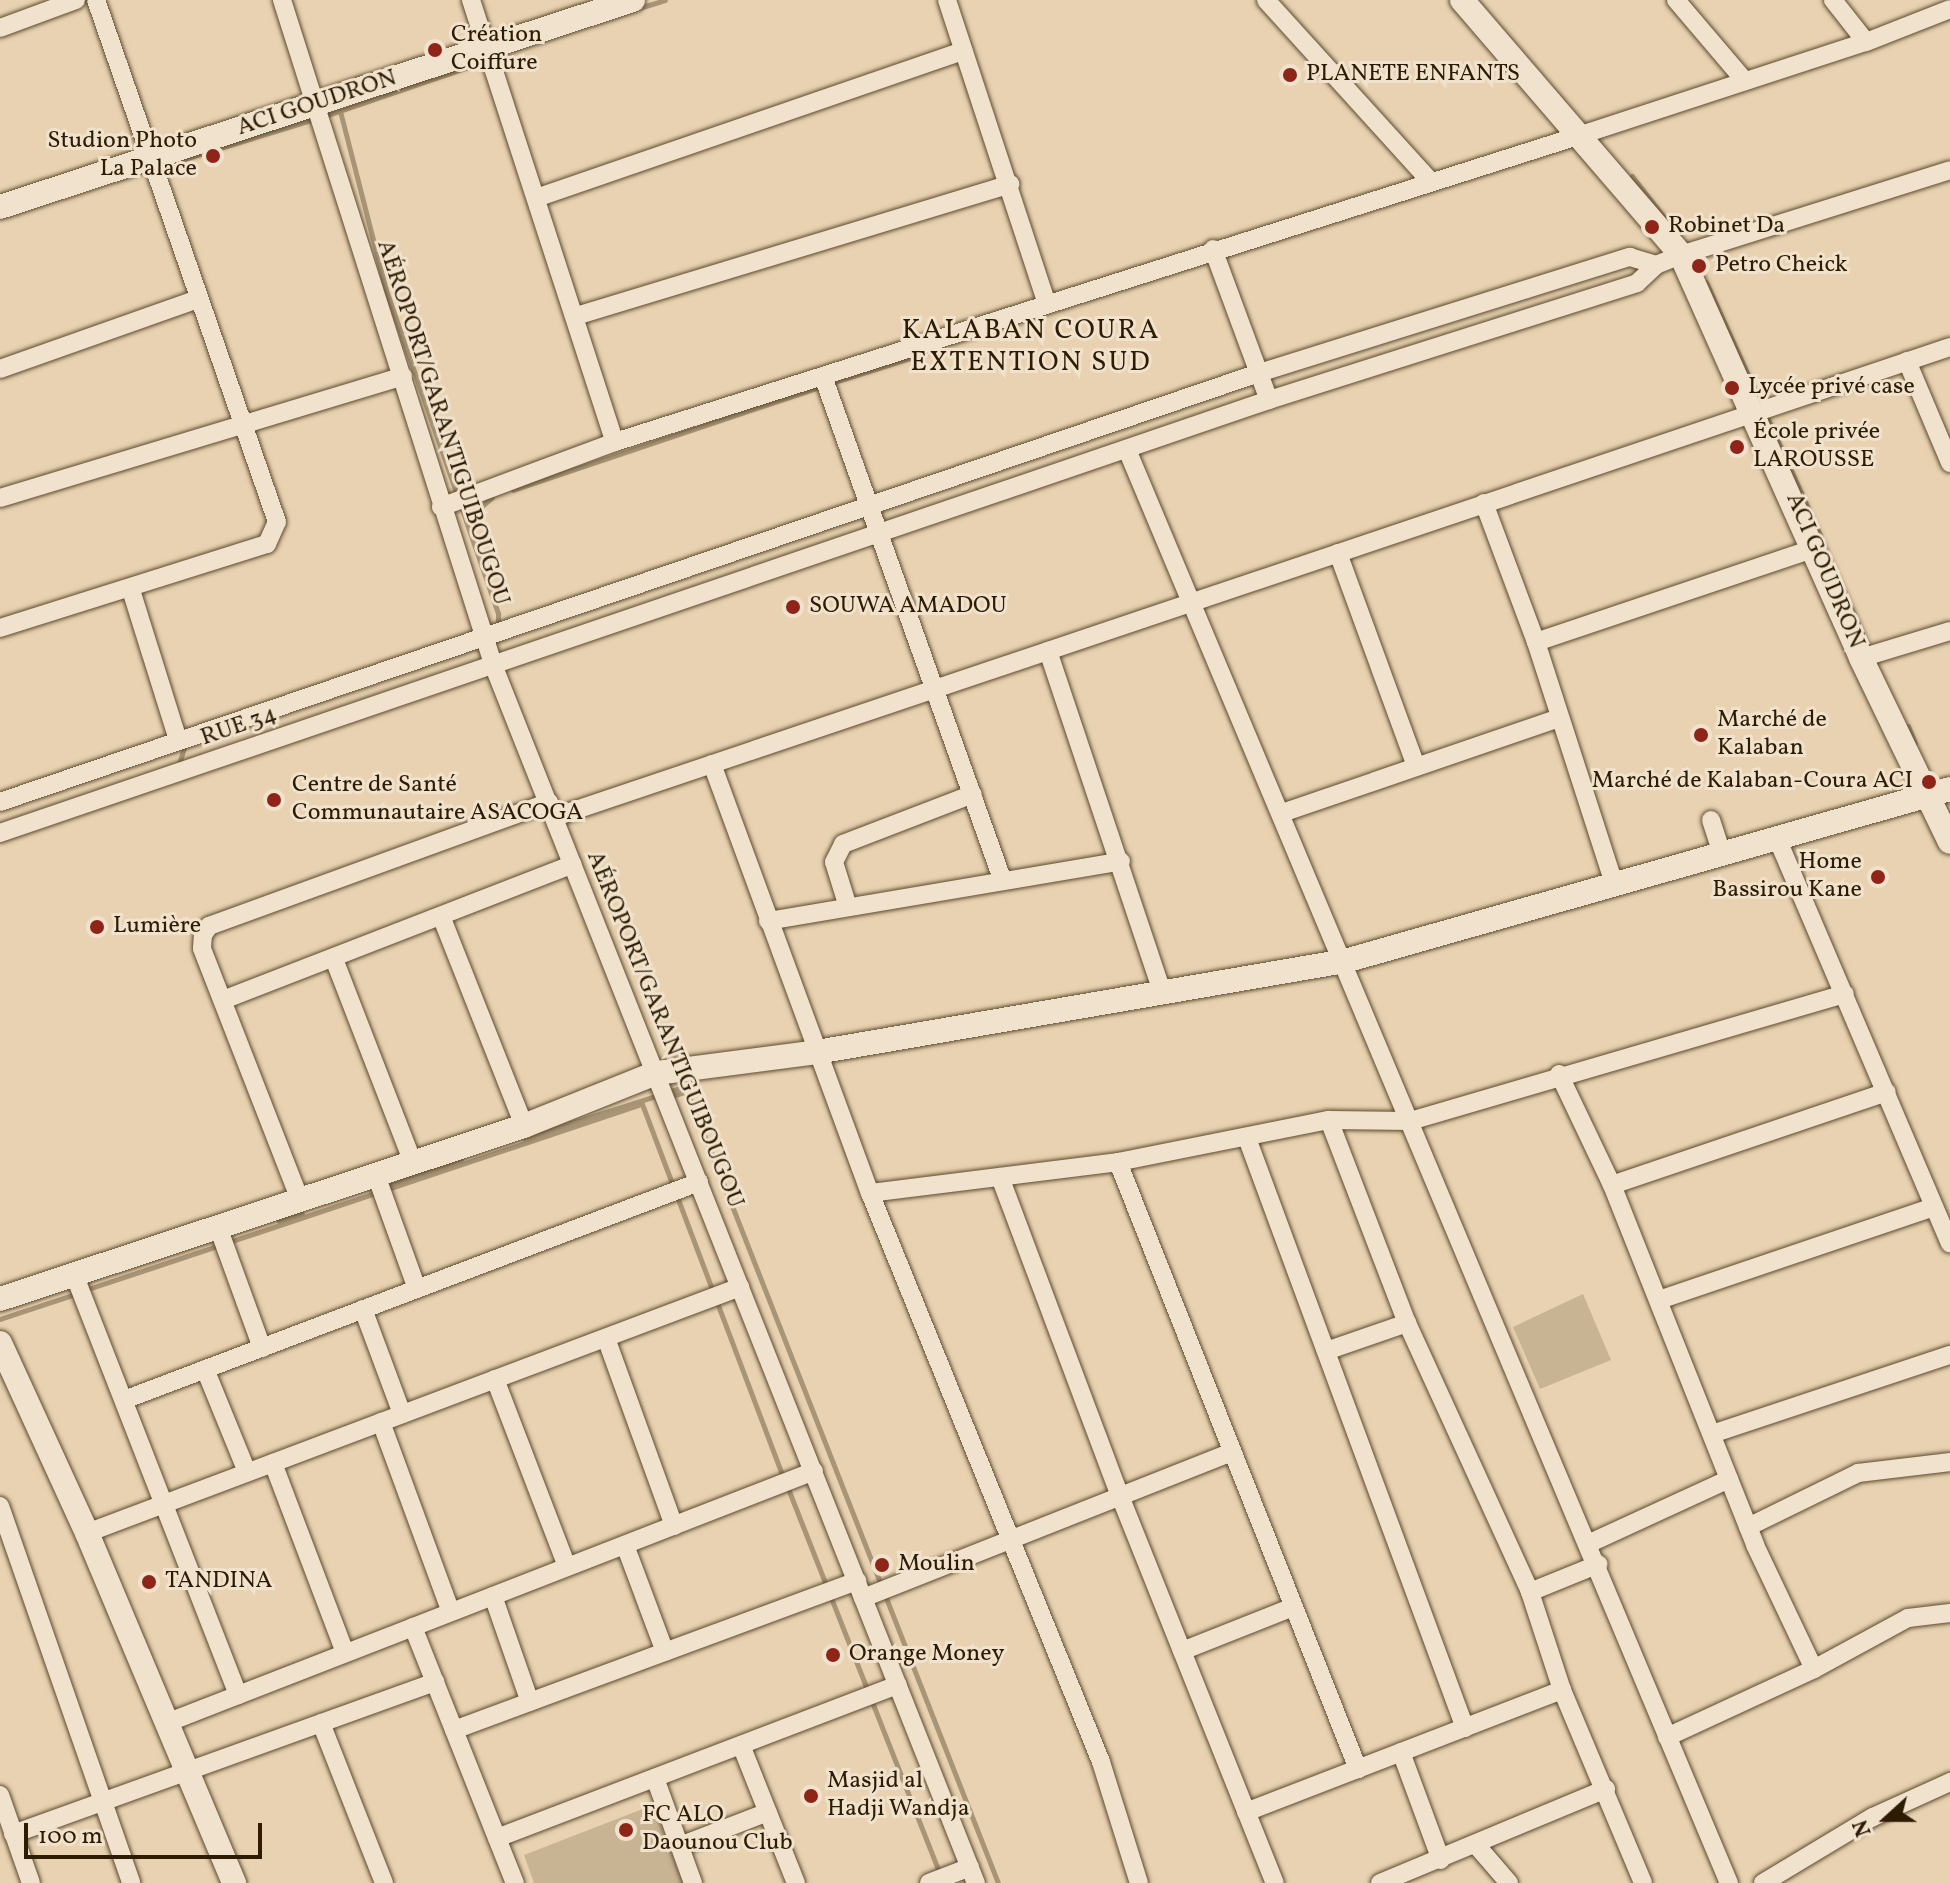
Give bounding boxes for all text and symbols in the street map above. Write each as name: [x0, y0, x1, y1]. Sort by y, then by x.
place label: Création Coiffure: [451, 22, 542, 78]
marker: Création Coiffure: [426, 41, 444, 59]
place label: PLANETE ENFANTS: [1306, 61, 1520, 89]
street label: ACI GOUDRON: [234, 65, 400, 143]
marker: PLANETE ENFANTS: [1281, 66, 1299, 84]
place label: Studion Photo La Palace: [47, 128, 197, 184]
marker: Studion Photo La Palace: [204, 147, 222, 165]
place label: Robinet Da: [1668, 213, 1785, 241]
marker: Robinet Da: [1643, 218, 1661, 236]
street label: AÉROPORT/GARANTIGUIBOUGOU: [369, 237, 515, 609]
place label: Petro Cheick: [1715, 252, 1848, 280]
marker: Petro Cheick: [1690, 257, 1708, 275]
district label: KALABAN COURA EXTENTION SUD: [902, 314, 1160, 380]
place label: Lycée privé case: [1748, 374, 1915, 402]
marker: Lycée privé case: [1723, 379, 1741, 397]
place label: École privée LAROUSSE: [1753, 419, 1880, 475]
marker: École privée LAROUSSE: [1728, 438, 1746, 456]
street label: ACI GOUDRON: [1778, 489, 1870, 653]
place label: SOUWA AMADOU: [809, 593, 1007, 621]
marker: SOUWA AMADOU: [784, 598, 802, 616]
street label: RUE 34: [197, 701, 281, 753]
place label: Marché de Kalaban: [1717, 707, 1827, 763]
marker: Marché de Kalaban: [1692, 726, 1710, 744]
place label: Marché de Kalaban-Coura ACI: [1592, 768, 1913, 796]
place label: Centre de Santé Communautaire ASACOGA: [292, 772, 583, 828]
marker: Marché de Kalaban-Coura ACI: [1920, 773, 1938, 791]
marker: Centre de Santé Communautaire ASACOGA: [263, 789, 285, 811]
street label: AÉROPORT/GARANTIGUIBOUGOU: [579, 847, 749, 1213]
place label: Home Bassirou Kane: [1712, 849, 1862, 905]
marker: Home Bassirou Kane: [1869, 868, 1887, 886]
place label: Lumière: [113, 913, 201, 941]
marker: Lumière: [88, 918, 106, 936]
place label: Moulin: [898, 1551, 975, 1579]
marker: Moulin: [873, 1556, 891, 1574]
place label: TANDINA: [165, 1568, 272, 1596]
marker: TANDINA: [140, 1573, 158, 1591]
place label: Orange Money: [849, 1641, 1004, 1669]
marker: Orange Money: [824, 1646, 842, 1664]
place label: Masjid al Hadji Wandja: [827, 1768, 970, 1824]
north arrow: [1846, 1779, 1926, 1859]
marker: Masjid al Hadji Wandja: [802, 1787, 820, 1805]
place label: FC ALO Daounou Club: [642, 1802, 793, 1858]
scale bar: [28, 1807, 266, 1857]
text: N: [1846, 1815, 1880, 1841]
text: 100 m: [38, 1820, 103, 1854]
marker: FC ALO Daounou Club: [617, 1821, 635, 1839]

